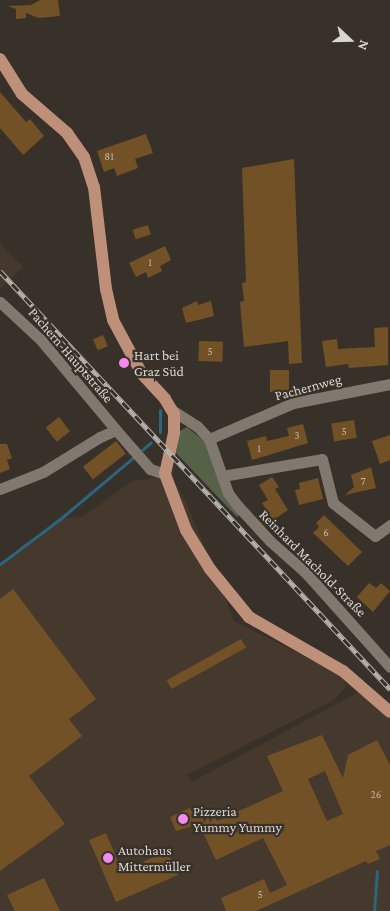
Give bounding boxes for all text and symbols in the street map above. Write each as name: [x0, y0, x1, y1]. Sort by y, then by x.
north arrow: [325, 15, 375, 65]
text: N: [355, 38, 373, 53]
house number: 81: [104, 149, 114, 163]
house number: 1: [148, 255, 152, 269]
street label: Pachern-Hauptstraße: [25, 304, 117, 406]
house number: 5: [207, 344, 213, 358]
place label: Hart bei Graz Süd: [134, 347, 184, 380]
marker: Hart bei Graz Süd: [118, 357, 130, 369]
street label: Pachernweg: [273, 370, 343, 404]
house number: 5: [341, 424, 347, 438]
house number: 3: [294, 428, 300, 442]
house number: 1: [257, 441, 261, 455]
house number: 7: [360, 474, 366, 488]
street label: Reinhard Machold-Straße: [256, 506, 370, 620]
house number: 6: [323, 525, 329, 539]
house number: 26: [371, 787, 381, 801]
place label: Pizzeria Yummy Yummy: [193, 803, 282, 836]
marker: Pizzeria Yummy Yummy: [177, 813, 189, 825]
place label: Autohaus Mittermüller: [118, 842, 191, 874]
marker: Autohaus Mittermüller: [102, 852, 114, 864]
house number: 5: [257, 887, 263, 901]

